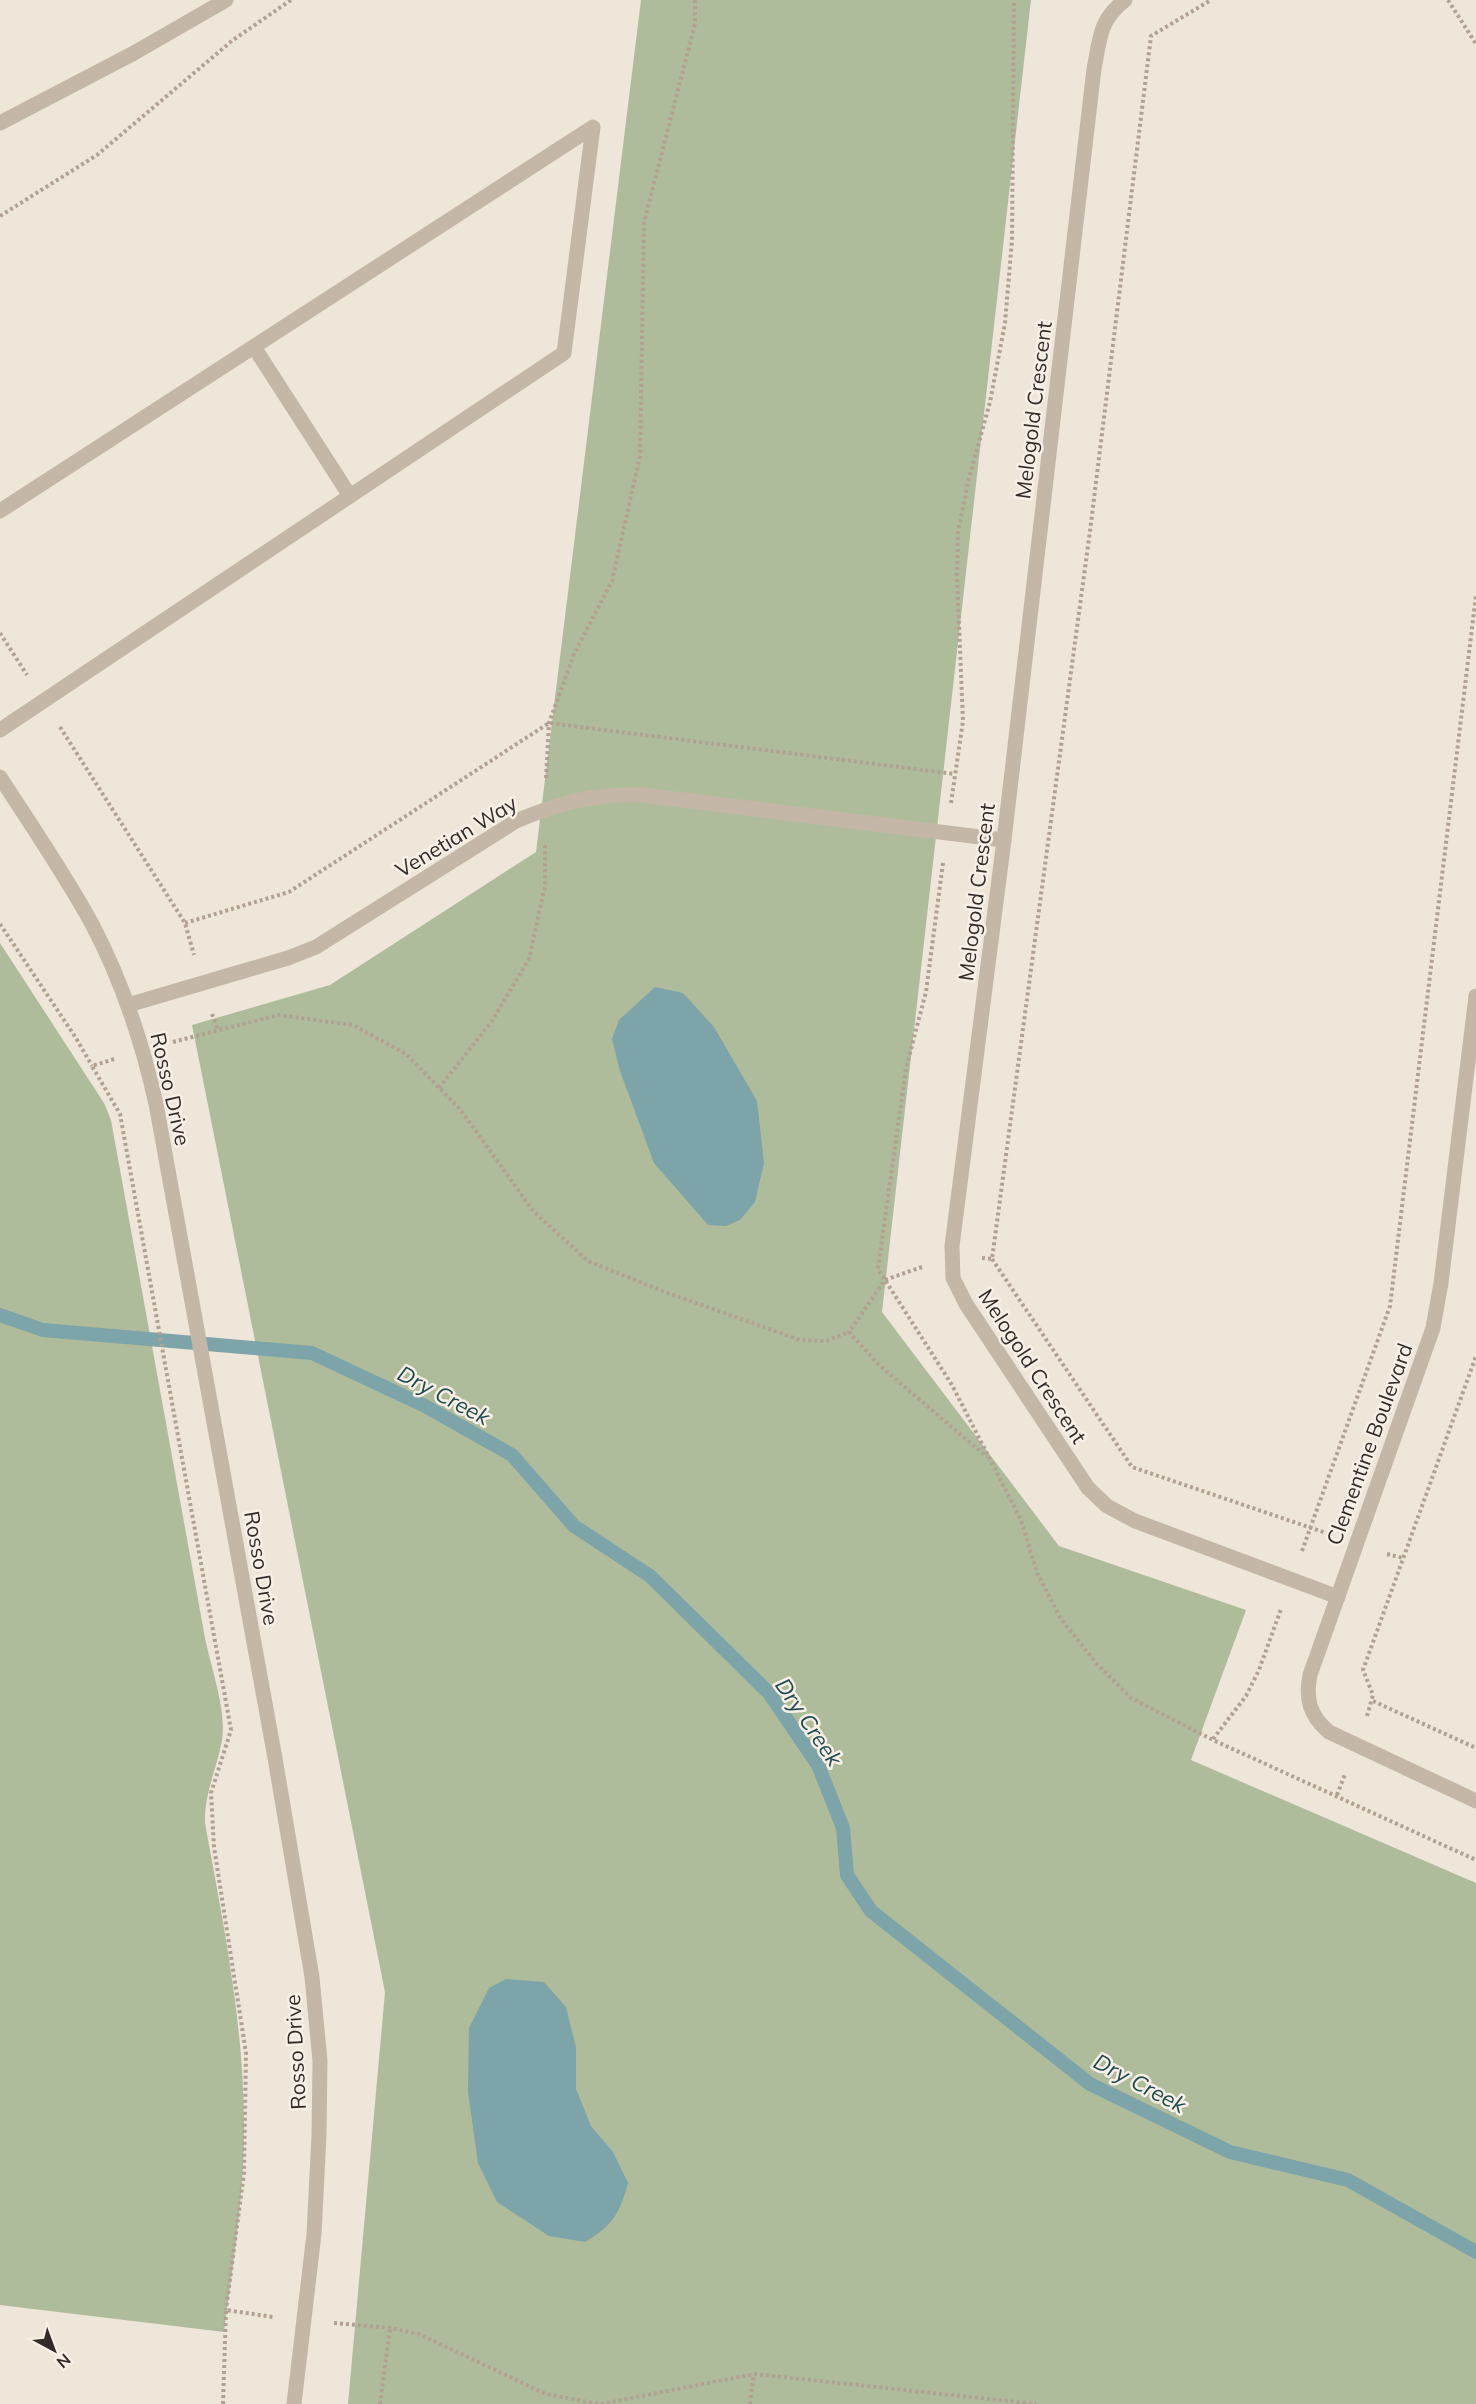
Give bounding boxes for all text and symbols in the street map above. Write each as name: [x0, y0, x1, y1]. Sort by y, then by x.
street label: Melogold Crescent: [1009, 320, 1057, 500]
street label: Venetian Way: [391, 790, 521, 882]
street label: Melogold Crescent: [952, 802, 1000, 982]
street label: Rosso Drive: [145, 1030, 197, 1148]
street label: Melogold Crescent: [973, 1284, 1093, 1448]
street label: Clementine Boulevard: [1320, 1340, 1418, 1548]
water label: Dry Creek: [393, 1359, 496, 1431]
street label: Rosso Drive: [239, 1509, 285, 1627]
water label: Dry Creek: [769, 1672, 849, 1772]
street label: Rosso Drive: [279, 1994, 311, 2110]
water label: Dry Creek: [1089, 2047, 1192, 2119]
north arrow: [24, 2320, 84, 2380]
text: N: [53, 2350, 75, 2373]

